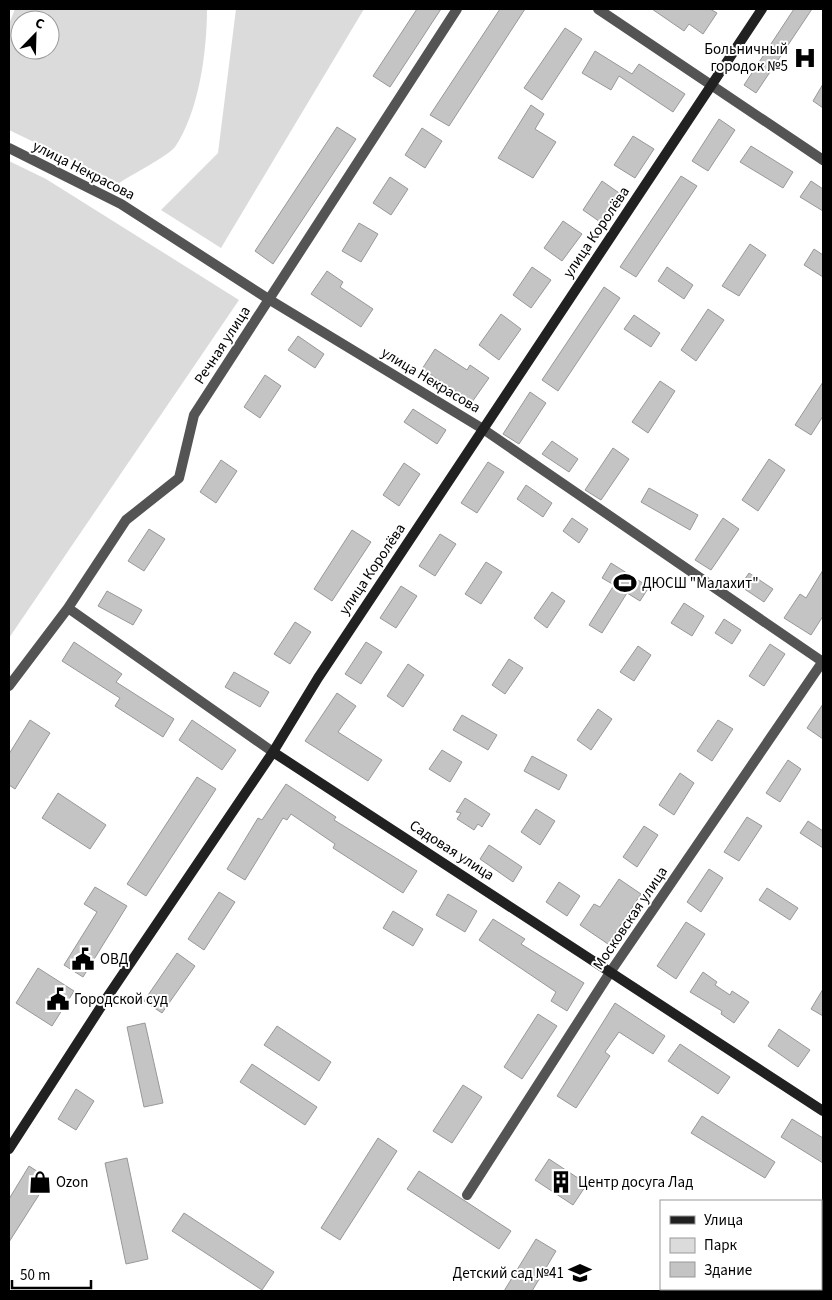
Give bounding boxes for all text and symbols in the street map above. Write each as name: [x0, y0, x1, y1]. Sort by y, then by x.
north arrow: [10, 10, 60, 60]
text: С: [32, 13, 47, 35]
place label: Больничный городок №5: [704, 39, 788, 77]
hospital icon: Больничный городок №5: [792, 45, 818, 71]
street label: улица Некрасова: [29, 136, 139, 205]
street label: улица Королёва: [558, 182, 635, 282]
street label: Речная улица: [189, 302, 256, 388]
street label: улица Некрасова: [377, 342, 484, 418]
street label: улица Королёва: [334, 519, 411, 619]
sports icon: ДЮСШ "Малахит": [612, 570, 638, 596]
place label: ДЮСШ "Малахит": [642, 573, 759, 594]
street label: Садовая улица: [405, 815, 498, 886]
street label: Московская улица: [588, 862, 673, 974]
public building icon: ОВД: [70, 946, 96, 972]
place label: ОВД: [100, 949, 129, 970]
public building icon: Городской суд: [45, 986, 71, 1012]
place label: Городской суд: [74, 989, 168, 1010]
shop icon: Ozon: [27, 1169, 53, 1195]
building icon: Центр досуга Лад: [548, 1169, 574, 1195]
place label: Ozon: [56, 1172, 88, 1193]
place label: Центр досуга Лад: [578, 1172, 693, 1193]
legend: [660, 1200, 822, 1290]
text: Улица: [704, 1210, 743, 1231]
text: Парк: [704, 1235, 738, 1256]
scale bar: [12, 1258, 91, 1290]
school or university icon: Детский сад №41: [567, 1260, 593, 1286]
text: Здание: [704, 1260, 752, 1281]
place label: Детский сад №41: [453, 1263, 564, 1284]
text: 50 m: [20, 1265, 50, 1286]

